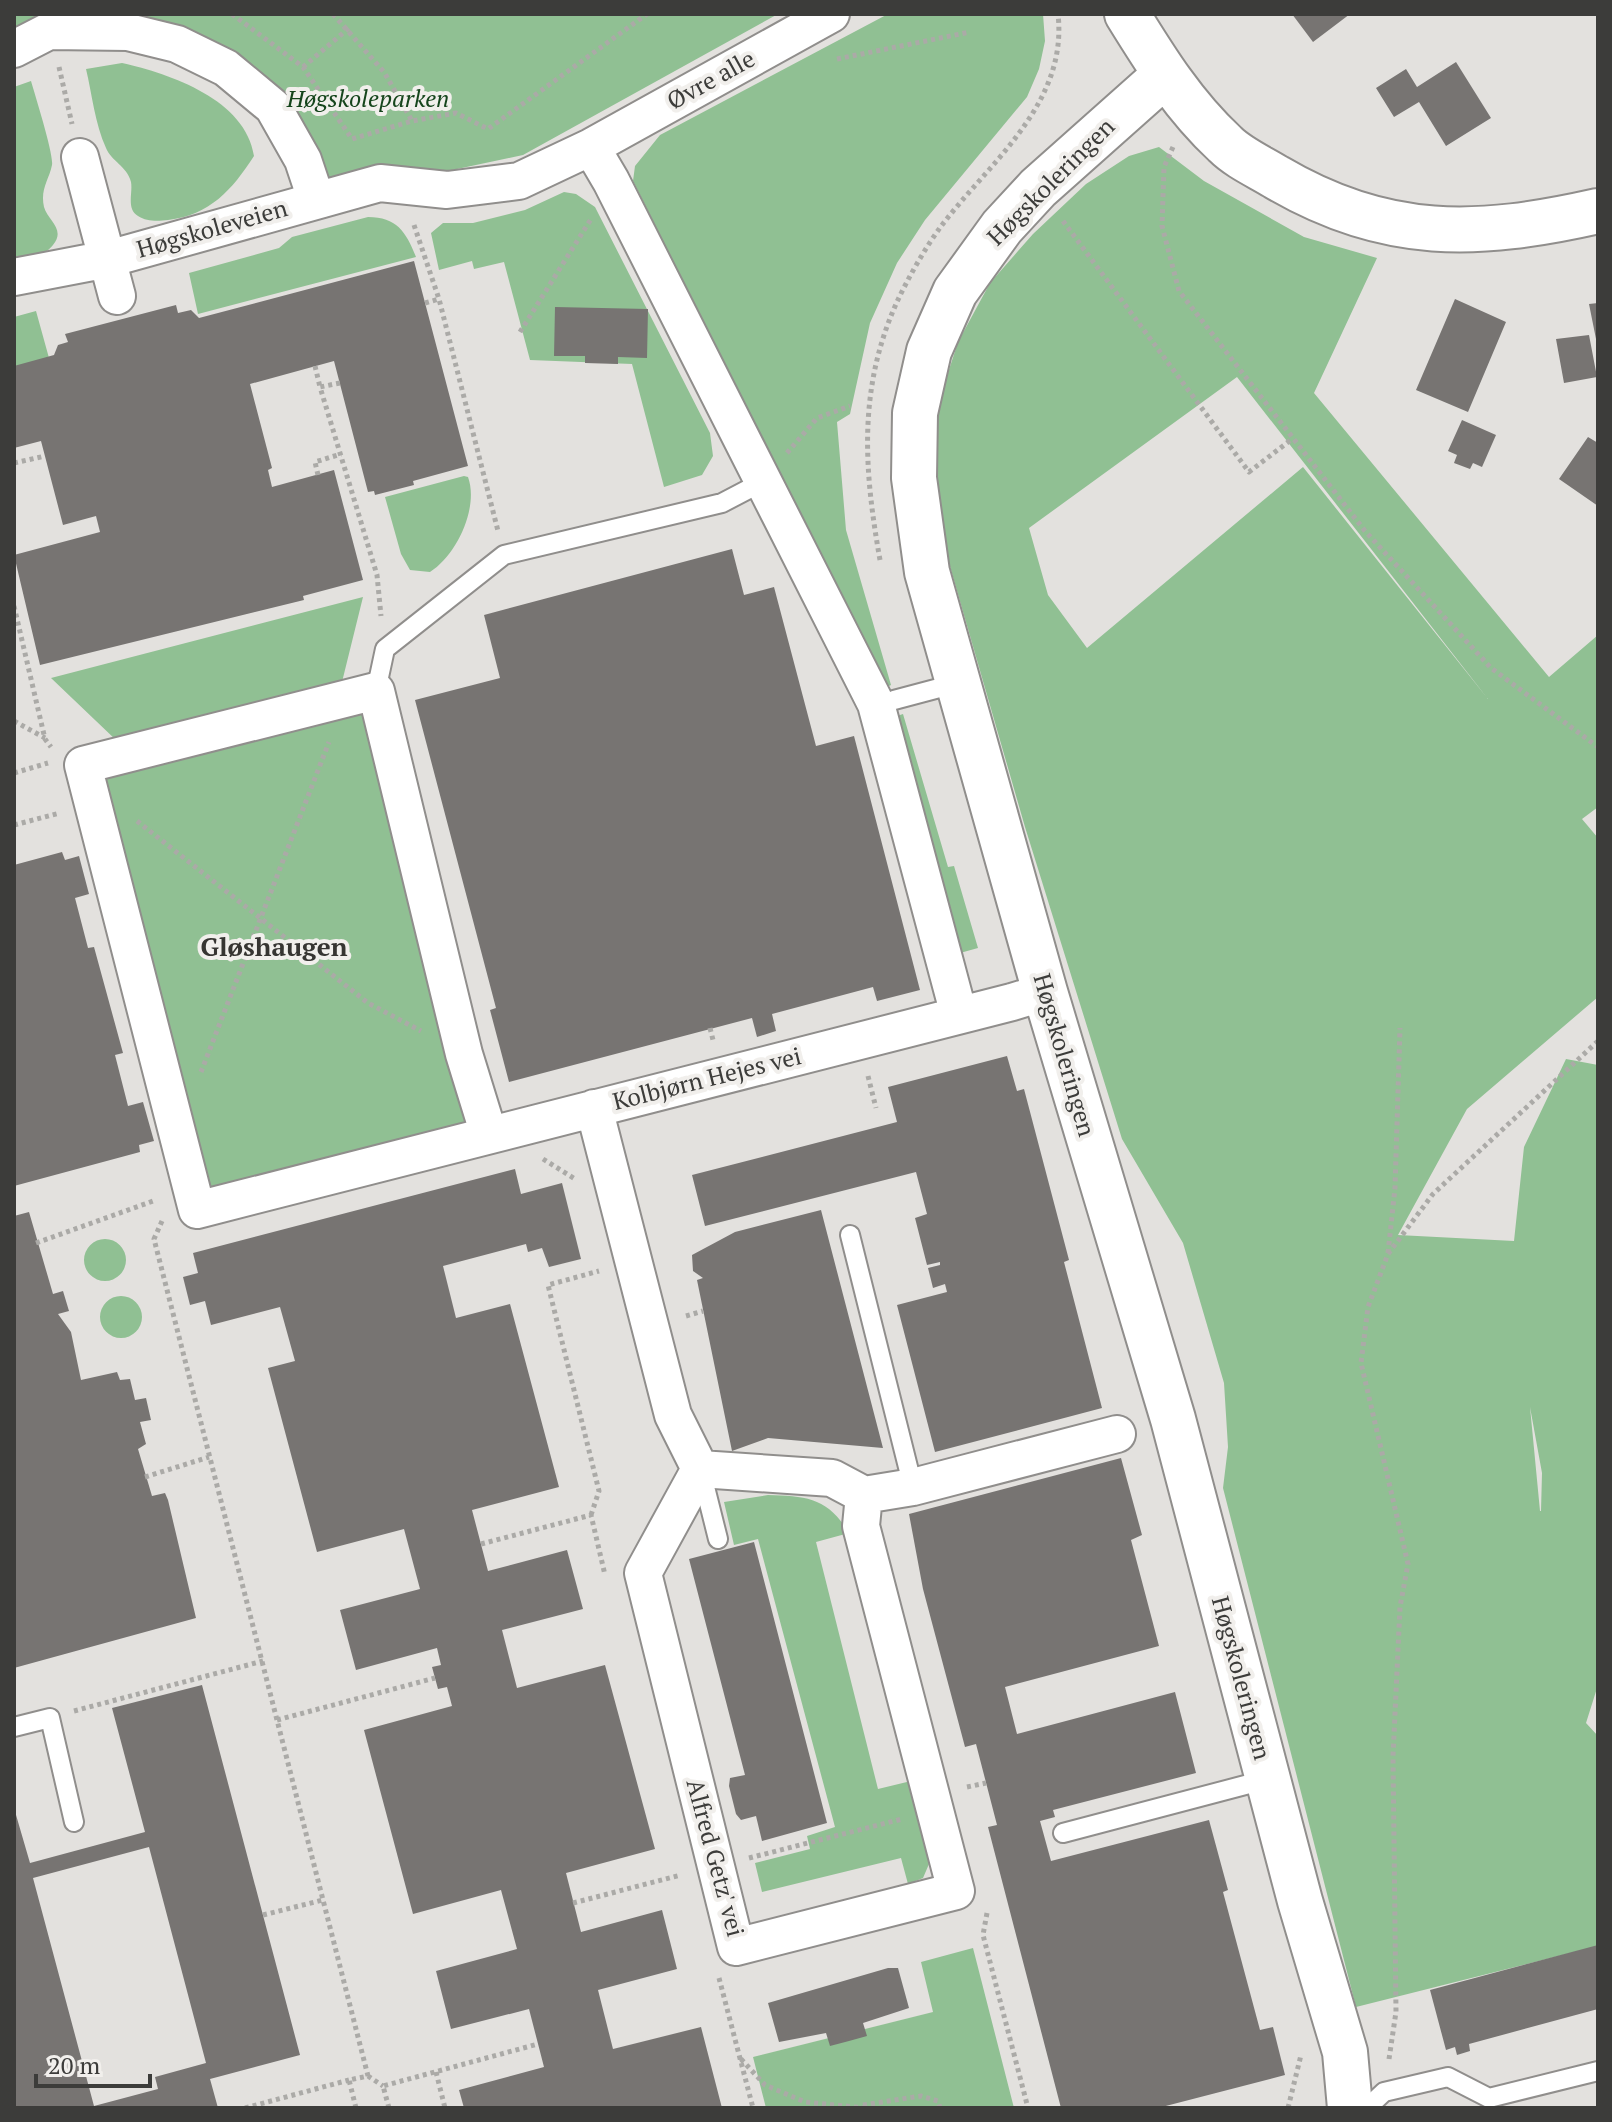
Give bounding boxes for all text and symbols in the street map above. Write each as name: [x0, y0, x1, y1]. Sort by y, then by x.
street label: Øvre alle: [661, 42, 760, 116]
park label: Høgskoleparken: [286, 82, 449, 114]
street label: Høgskoleringen: [980, 111, 1121, 252]
street label: Høgskoleveien: [133, 191, 291, 265]
district label: Gløshaugen: [201, 929, 348, 963]
street label: Høgskoleringen: [1026, 970, 1104, 1140]
street label: Kolbjørn Hejes vei: [609, 1039, 804, 1117]
street label: Høgskoleringen: [1205, 1592, 1279, 1763]
street label: Alfred Getz' vei: [680, 1775, 752, 1940]
scale bar: [36, 2038, 150, 2088]
text: 20 m: [48, 2049, 100, 2081]

